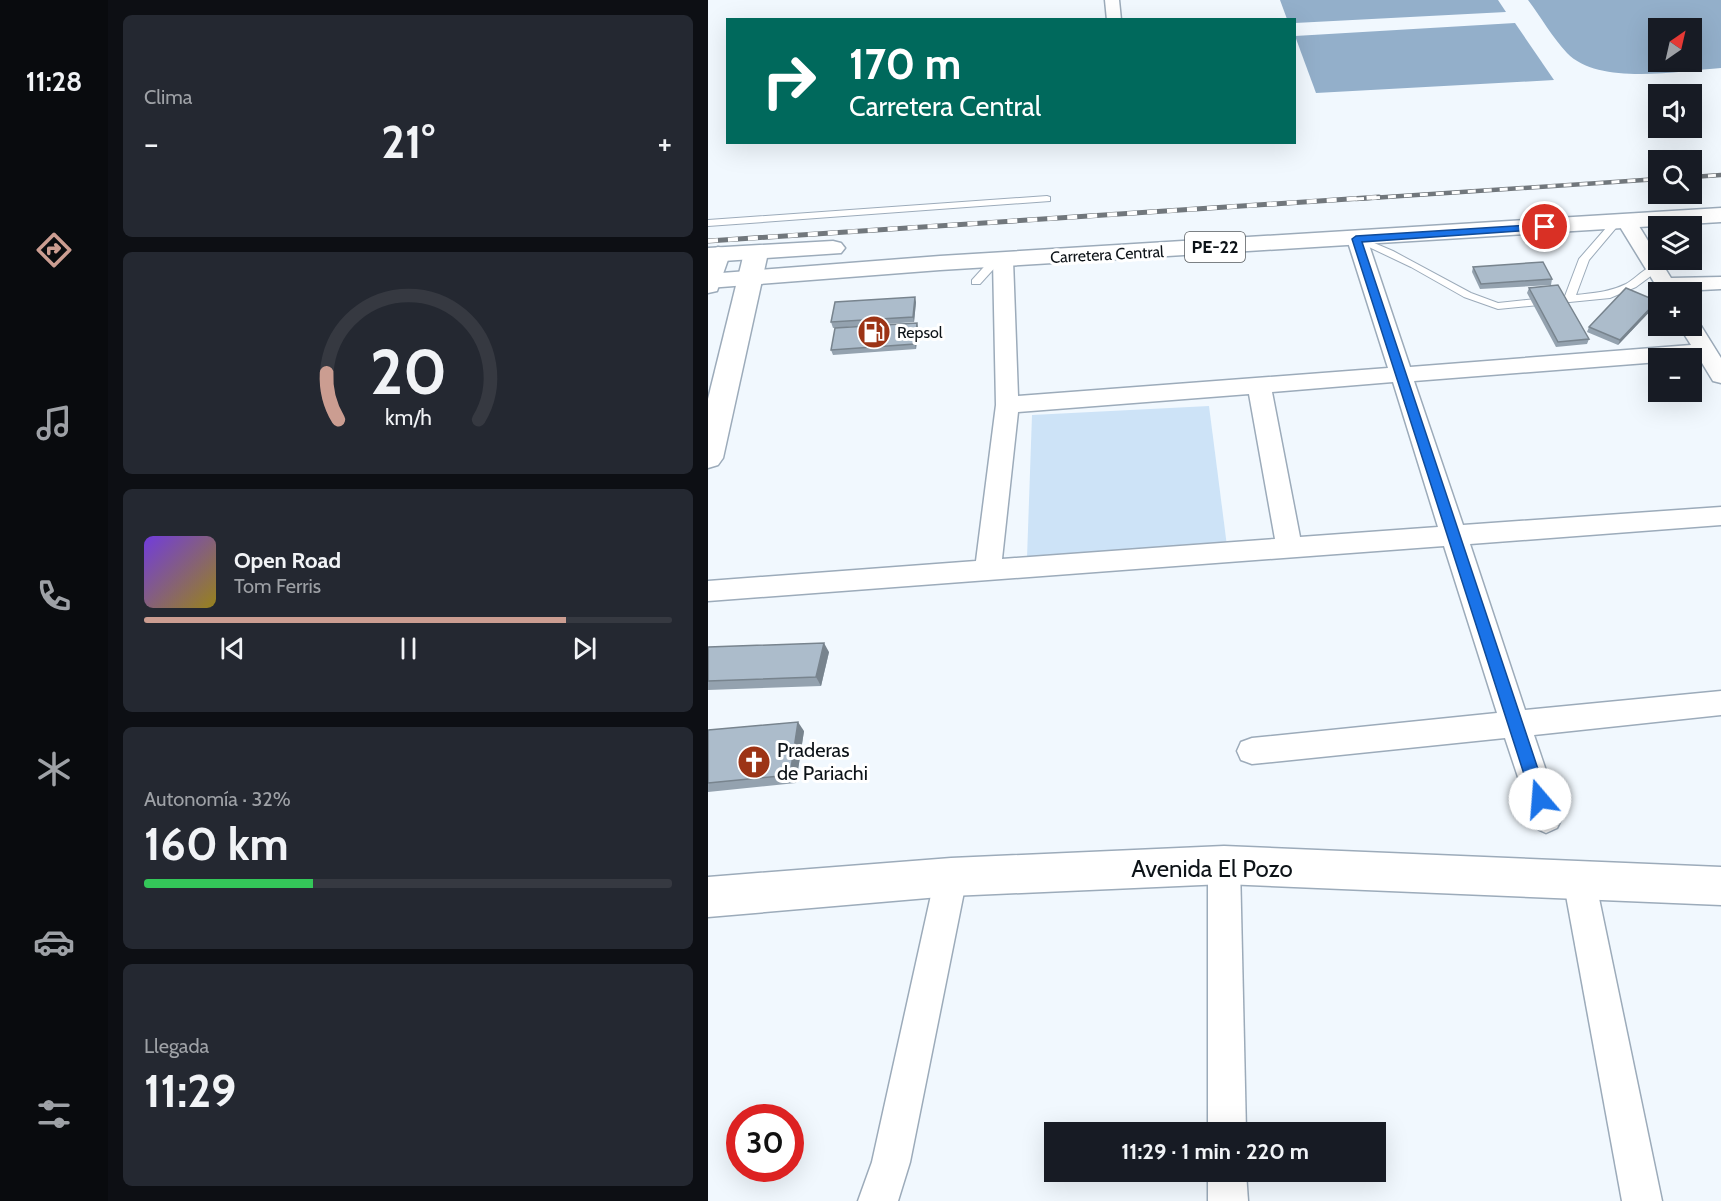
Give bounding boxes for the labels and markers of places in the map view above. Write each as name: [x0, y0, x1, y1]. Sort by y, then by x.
pin: [1519, 201, 1570, 252]
fuel station icon: Repsol: [856, 314, 892, 350]
place label: Repsol: [897, 323, 943, 342]
place label: Praderas de Pariachi: [777, 738, 868, 785]
church icon: Praderas de Pariachi: [736, 744, 772, 780]

